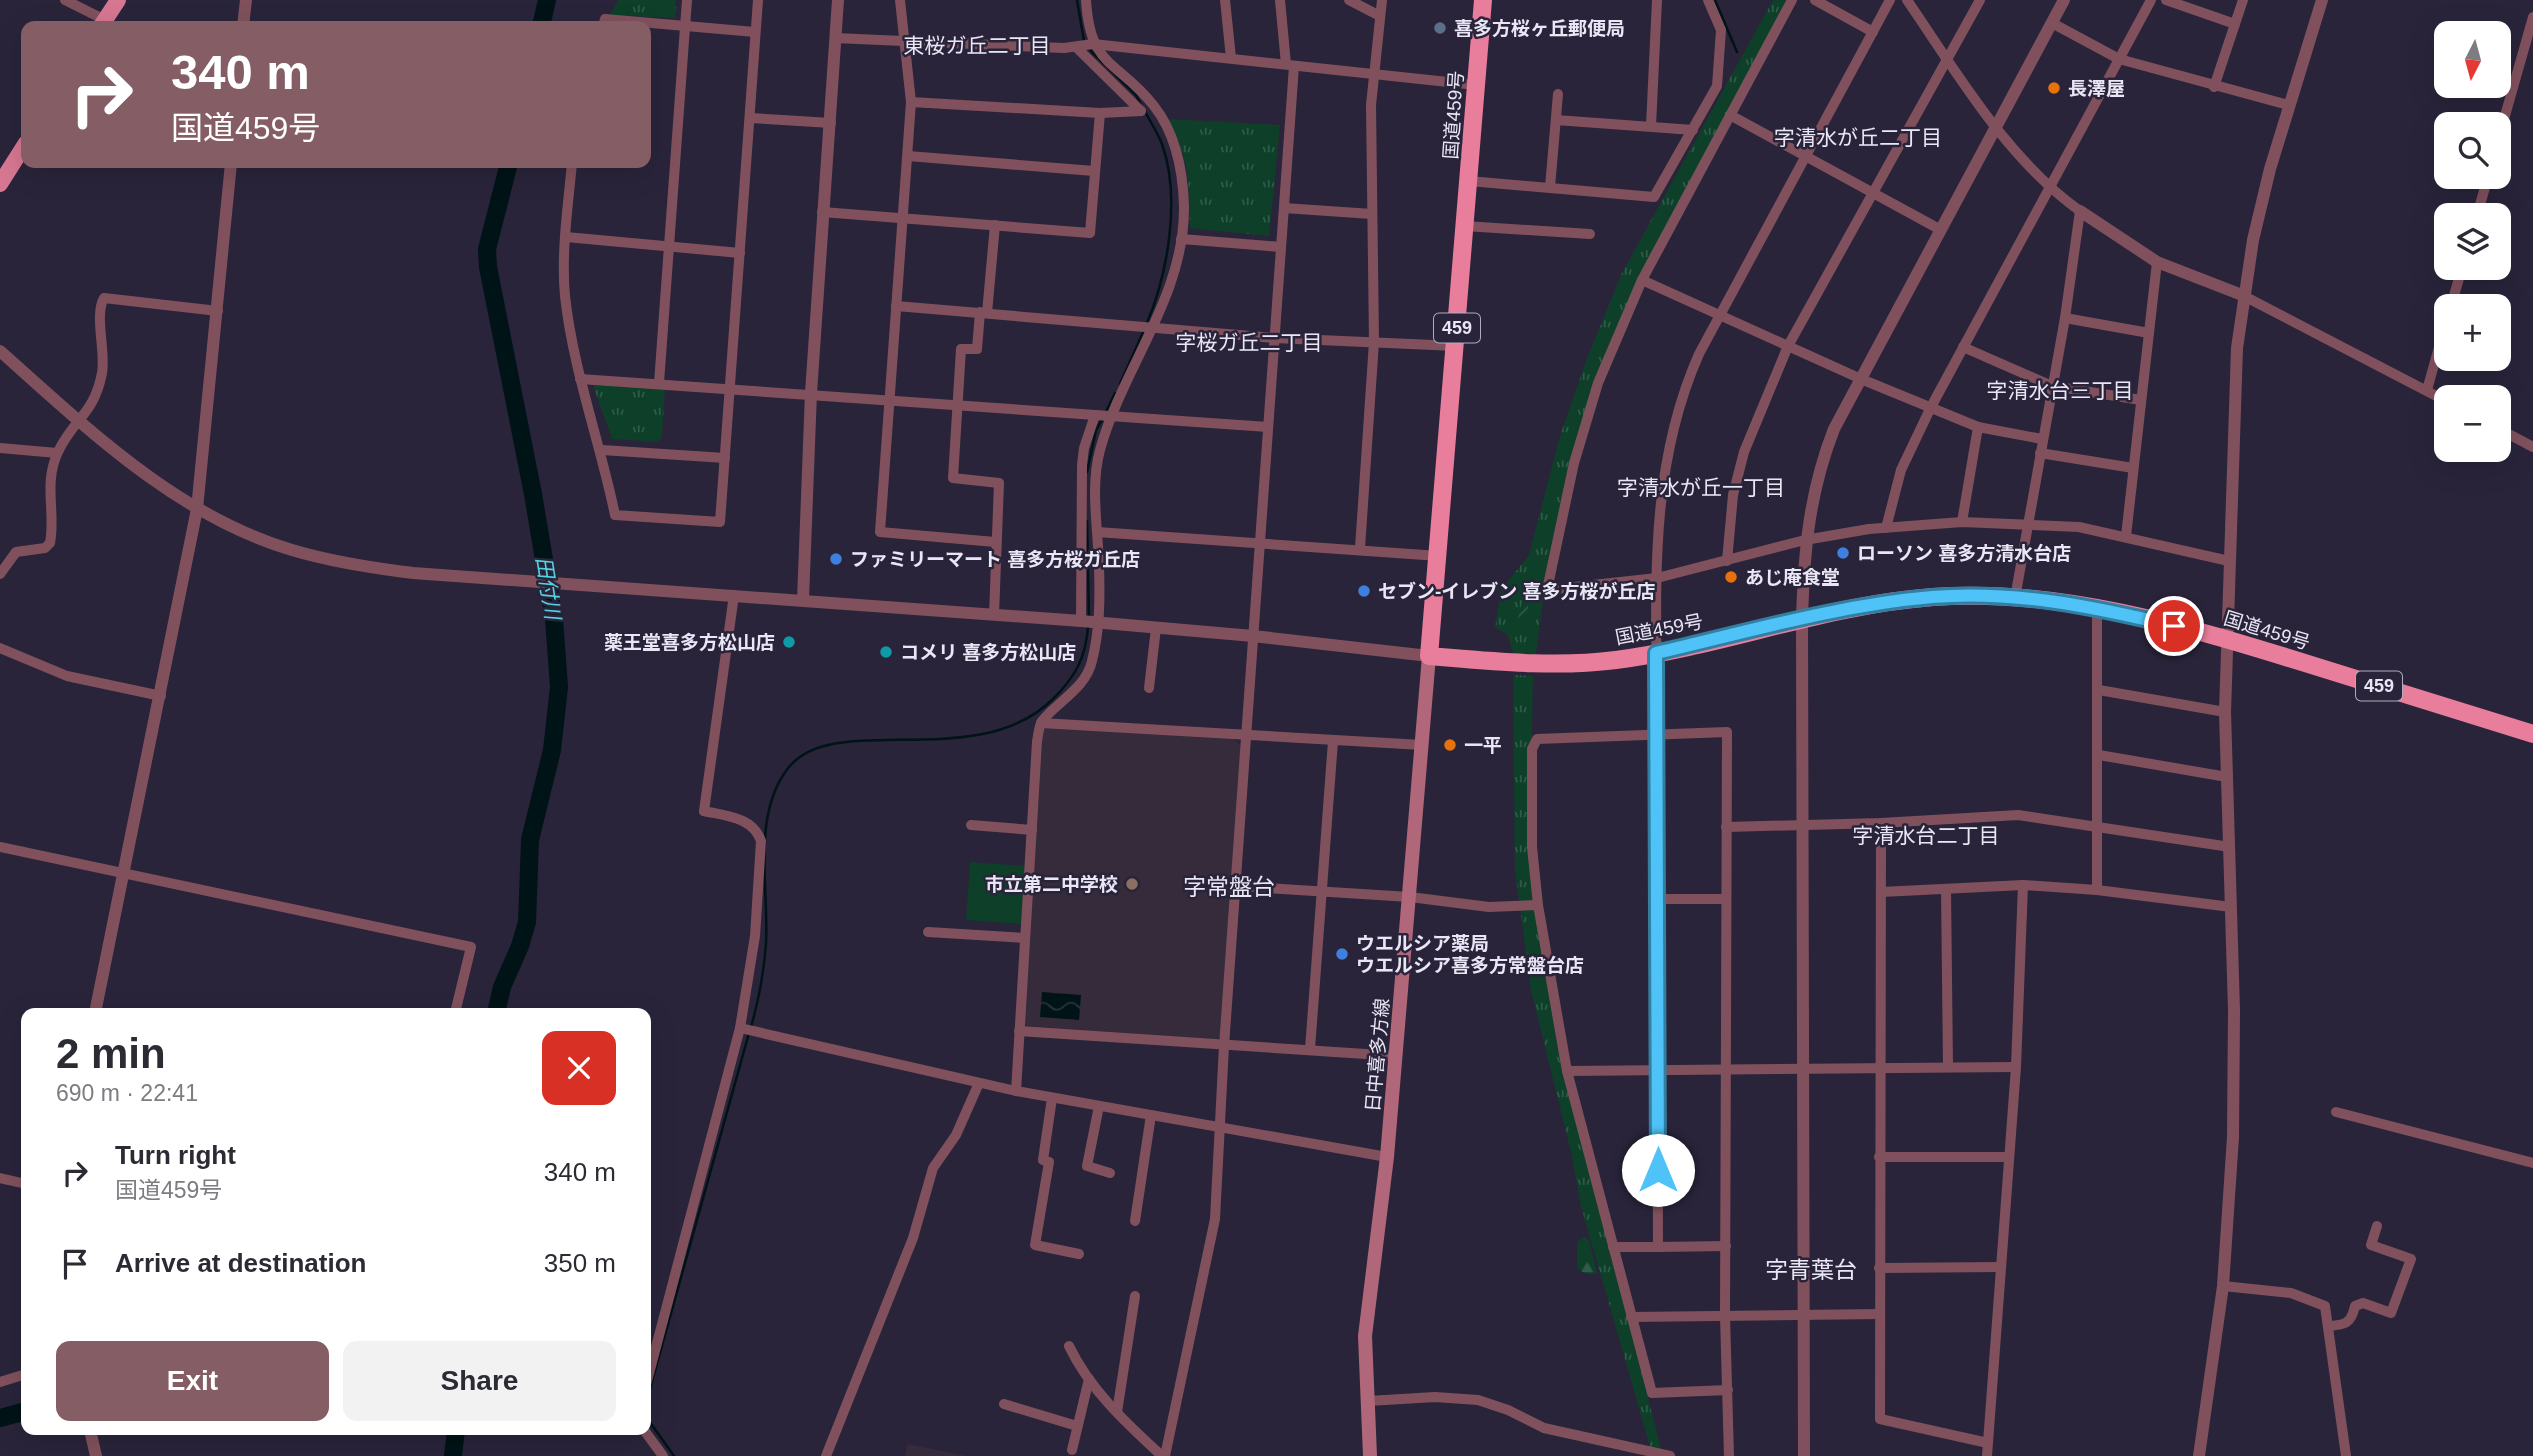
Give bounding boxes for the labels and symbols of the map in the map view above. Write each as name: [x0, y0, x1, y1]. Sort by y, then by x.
place label: 喜多方桜ヶ丘郵便局: [1454, 18, 1625, 39]
marker: 喜多方桜ヶ丘郵便局: [1432, 20, 1448, 36]
north arrow: [2434, 21, 2511, 98]
district label: 東桜ガ丘二丁目: [904, 34, 1051, 57]
street label: 国道459号: [1440, 70, 1467, 160]
place label: 長澤屋: [2068, 78, 2125, 99]
marker: 長澤屋: [2046, 80, 2062, 96]
district label: 字清水が丘二丁目: [1774, 126, 1942, 149]
road number: 459: [1434, 314, 1480, 342]
district label: 字桜ガ丘二丁目: [1176, 331, 1323, 354]
district label: 字清水台三丁目: [1987, 379, 2134, 402]
district label: 字清水が丘一丁目: [1617, 476, 1785, 499]
place label: ローソン 喜多方清水台店: [1857, 543, 2071, 564]
marker: ローソン 喜多方清水台店: [1835, 545, 1851, 561]
place label: ファミリーマート 喜多方桜ガ丘店: [850, 549, 1140, 570]
marker: ファミリーマート 喜多方桜ガ丘店: [828, 551, 844, 567]
water label: 田付川: [532, 555, 565, 623]
place label: あじ庵食堂: [1745, 567, 1840, 588]
marker: あじ庵食堂: [1723, 569, 1739, 585]
place label: セブン-イレブン 喜多方桜が丘店: [1378, 581, 1656, 602]
marker: セブン-イレブン 喜多方桜が丘店: [1356, 583, 1372, 599]
pin: [2144, 596, 2204, 656]
street label: 国道459号: [2221, 607, 2312, 653]
street label: 国道459号: [1614, 611, 1705, 648]
place label: 薬王堂喜多方松山店: [604, 632, 775, 653]
marker: 薬王堂喜多方松山店: [781, 634, 797, 650]
place label: コメリ 喜多方松山店: [900, 642, 1076, 663]
marker: コメリ 喜多方松山店: [878, 644, 894, 660]
road number: 459: [2356, 672, 2402, 700]
place label: 一平: [1464, 735, 1502, 756]
marker: 一平: [1442, 737, 1458, 753]
district label: 字清水台二丁目: [1853, 824, 2000, 847]
place label: 市立第二中学校: [985, 874, 1118, 895]
district label: 字常盤台: [1183, 874, 1275, 900]
marker: 市立第二中学校: [1124, 876, 1140, 892]
place label: ウエルシア薬局 ウエルシア喜多方常盤台店: [1356, 933, 1584, 976]
marker: ウエルシア薬局 ウエルシア喜多方常盤台店: [1334, 946, 1350, 962]
street label: 日中喜多方線: [1362, 997, 1393, 1113]
position arrow: [1621, 1133, 1695, 1207]
district label: 字青葉台: [1765, 1257, 1857, 1283]

